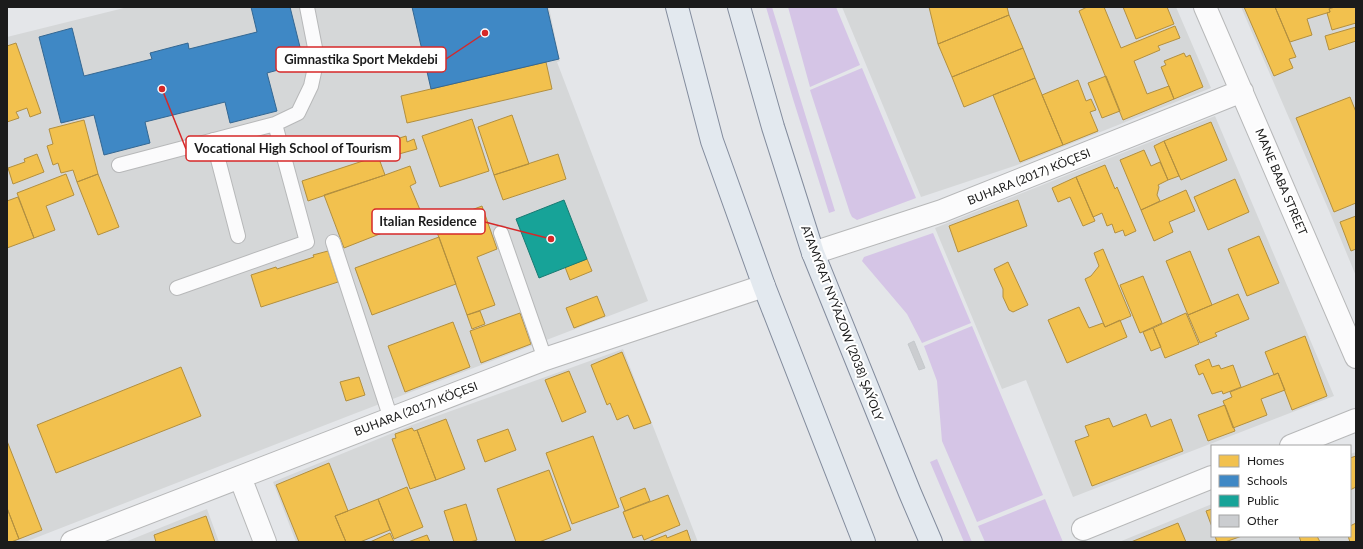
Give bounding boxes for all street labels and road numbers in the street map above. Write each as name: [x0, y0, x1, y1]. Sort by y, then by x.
street label: MANE BABA STREET: [1252, 126, 1311, 238]
street label: BUHARA (2017) KÖÇESI: [965, 145, 1093, 208]
street label: ATAMYRAT NYÝAZOW (2038) ŞAÝOLY: [798, 223, 887, 423]
street label: BUHARA (2017) KÖÇESI: [352, 378, 480, 439]

